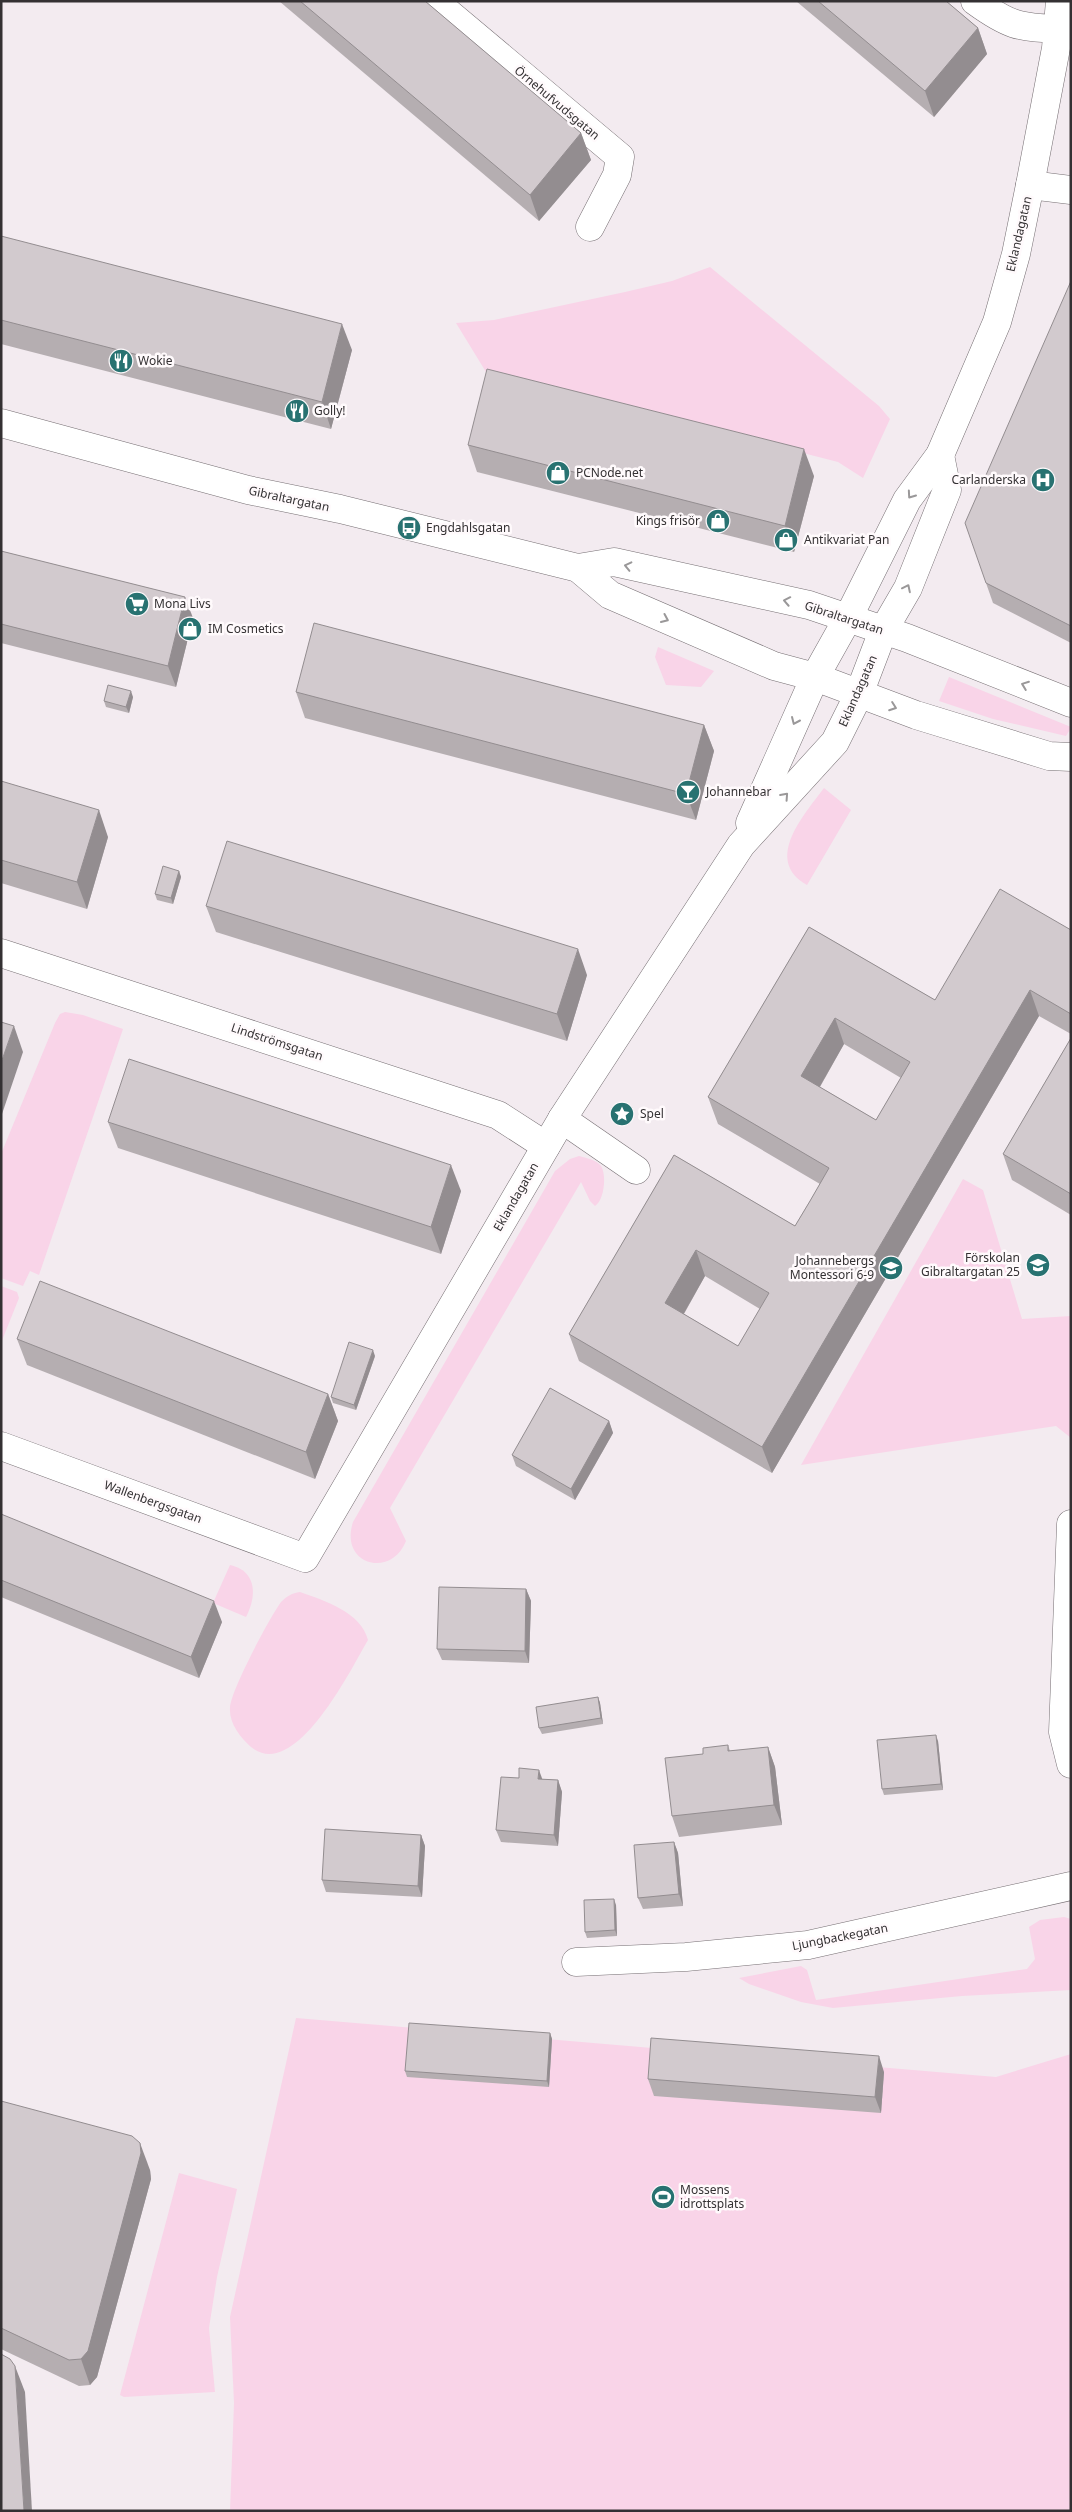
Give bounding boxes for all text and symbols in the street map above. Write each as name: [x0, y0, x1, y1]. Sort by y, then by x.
street label: Örnehufvudsgatan: [511, 62, 604, 143]
street label: Eklandagatan: [1002, 194, 1035, 273]
restaurant icon: Wokie: [108, 348, 134, 374]
place label: Wokie: [138, 352, 173, 369]
restaurant icon: Golly!: [284, 398, 310, 424]
place label: Golly!: [314, 402, 346, 419]
shop icon: PCNode.net: [545, 460, 571, 486]
place label: PCNode.net: [576, 464, 644, 481]
hospital icon: Carlanderska: [1030, 467, 1056, 493]
place label: Carlanderska: [951, 471, 1026, 488]
street label: Gibraltargatan: [247, 482, 331, 515]
one-way arrow: [908, 489, 917, 499]
shop icon: Kings frisör: [705, 508, 731, 534]
place label: Kings frisör: [636, 512, 700, 529]
bus stop icon: Engdahlsgatan: [396, 515, 422, 541]
place label: Engdahlsgatan: [426, 519, 510, 536]
shop icon: Antikvariat Pan: [773, 527, 799, 553]
place label: Antikvariat Pan: [804, 531, 889, 548]
one-way arrow: [624, 561, 633, 571]
one-way arrow: [901, 584, 911, 593]
supermarket icon: Mona Livs: [124, 591, 150, 617]
place label: Mona Livs: [154, 595, 211, 612]
one-way arrow: [782, 596, 791, 607]
street label: Gibraltargatan: [802, 597, 886, 638]
one-way arrow: [660, 612, 669, 623]
shop icon: IM Cosmetics: [177, 616, 203, 642]
place label: IM Cosmetics: [208, 620, 284, 637]
street label: Eklandagatan: [834, 652, 881, 729]
one-way arrow: [1022, 681, 1030, 691]
one-way arrow: [888, 701, 897, 711]
one-way arrow: [791, 716, 802, 725]
bar icon: Johannebar: [675, 779, 701, 805]
place label: Johannebar: [705, 783, 771, 800]
one-way arrow: [779, 792, 788, 801]
street label: Lindströmsgatan: [229, 1019, 325, 1064]
place icon: Spel: [609, 1101, 635, 1127]
place label: Spel: [640, 1105, 664, 1122]
street label: Eklandagatan: [489, 1159, 542, 1234]
place label: Förskolan Gibraltargatan 25: [921, 1249, 1020, 1280]
place label: Johannebergs Montessori 6-9: [790, 1252, 874, 1283]
school or university icon: Förskolan Gibraltargatan 25: [1025, 1252, 1051, 1278]
school or university icon: Johannebergs Montessori 6-9: [878, 1255, 904, 1281]
street label: Wallenbergsgatan: [102, 1476, 204, 1527]
street label: Ljungbackegatan: [791, 1919, 889, 1954]
place label: Mossens idrottsplats: [680, 2181, 744, 2212]
sports icon: Mossens idrottsplats: [650, 2184, 676, 2210]

